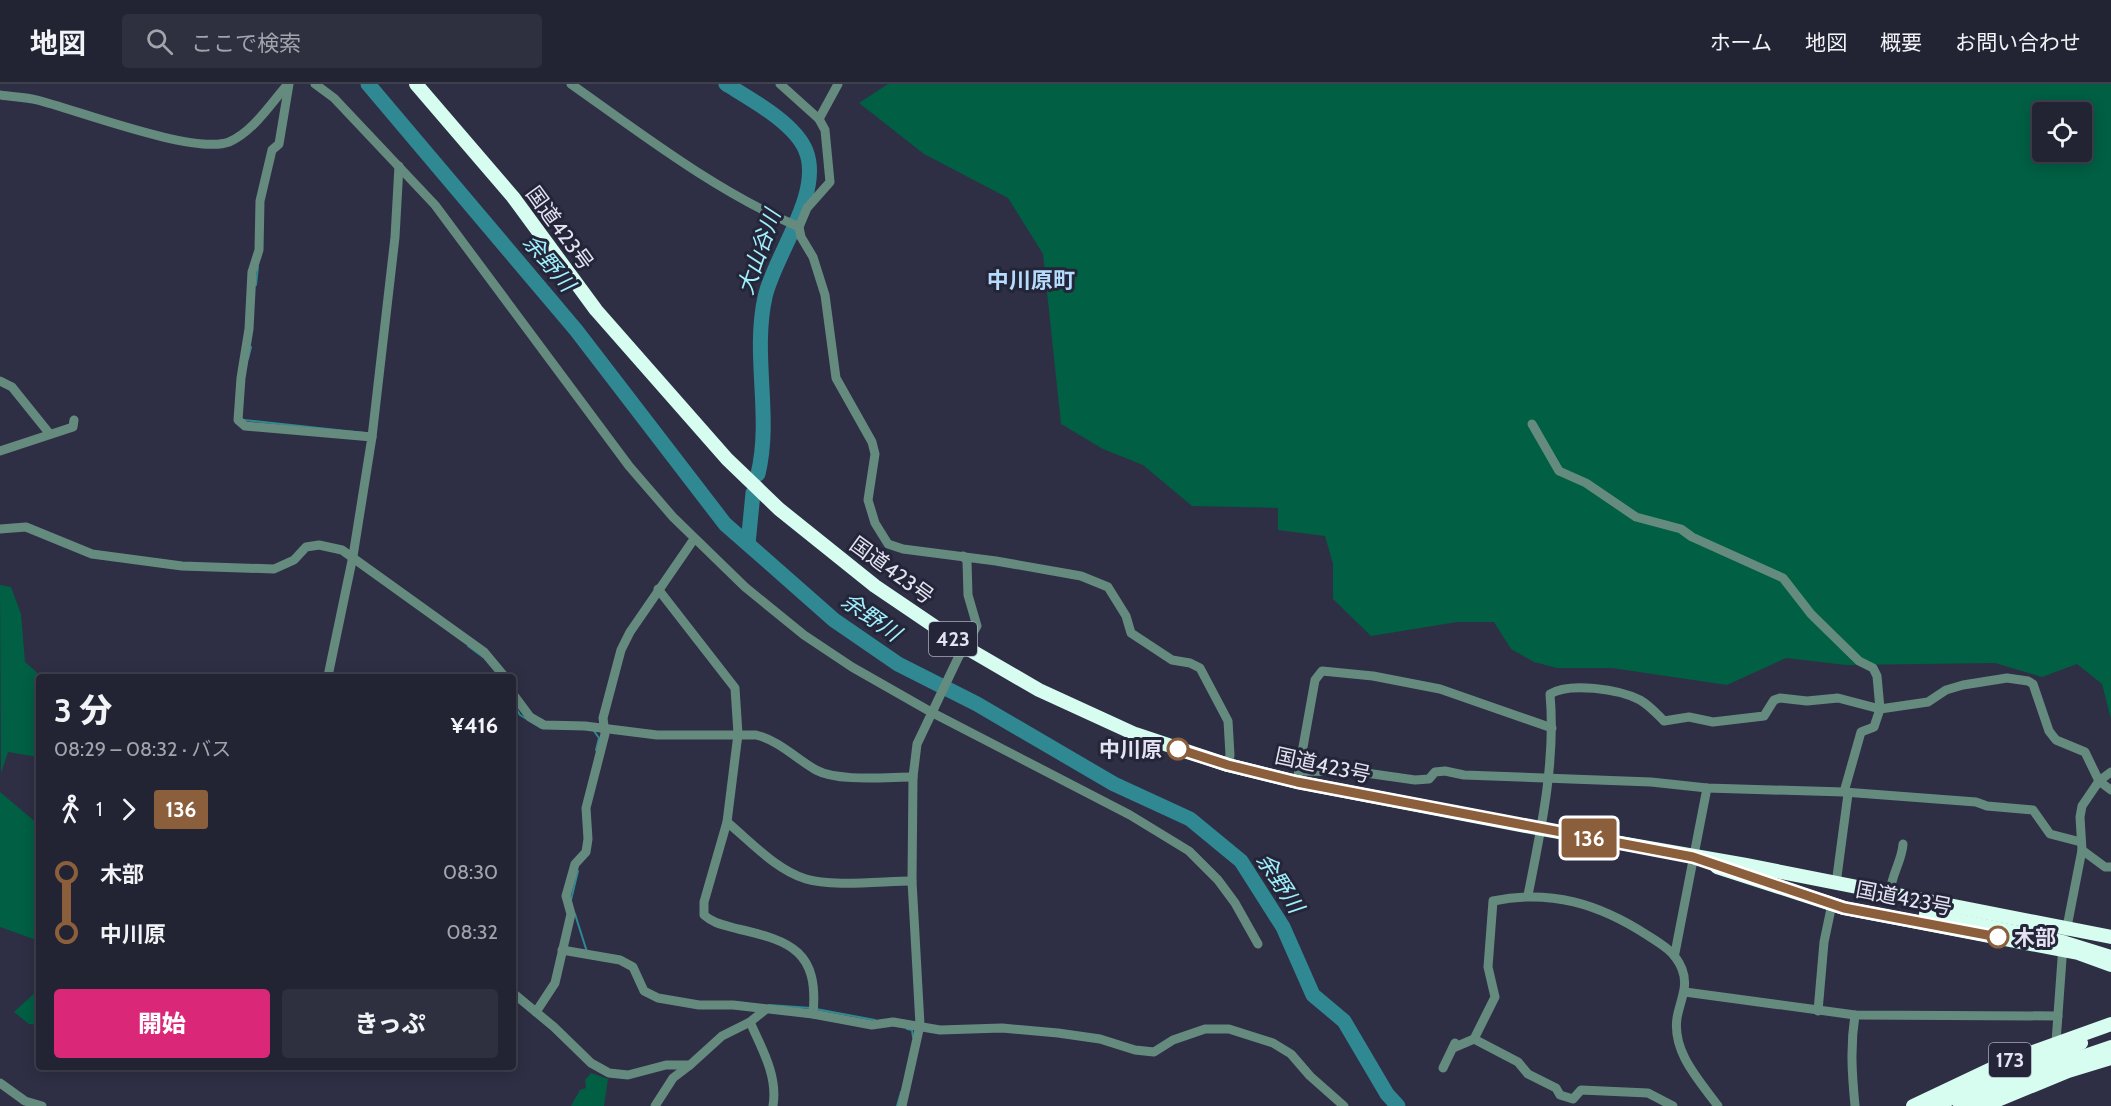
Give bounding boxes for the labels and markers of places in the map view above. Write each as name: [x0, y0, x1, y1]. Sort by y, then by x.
place label: 中川原: [1099, 737, 1162, 762]
marker: 中川原: [1167, 738, 1189, 760]
place label: 木部: [2014, 925, 2056, 950]
marker: 木部: [1987, 926, 2009, 948]

